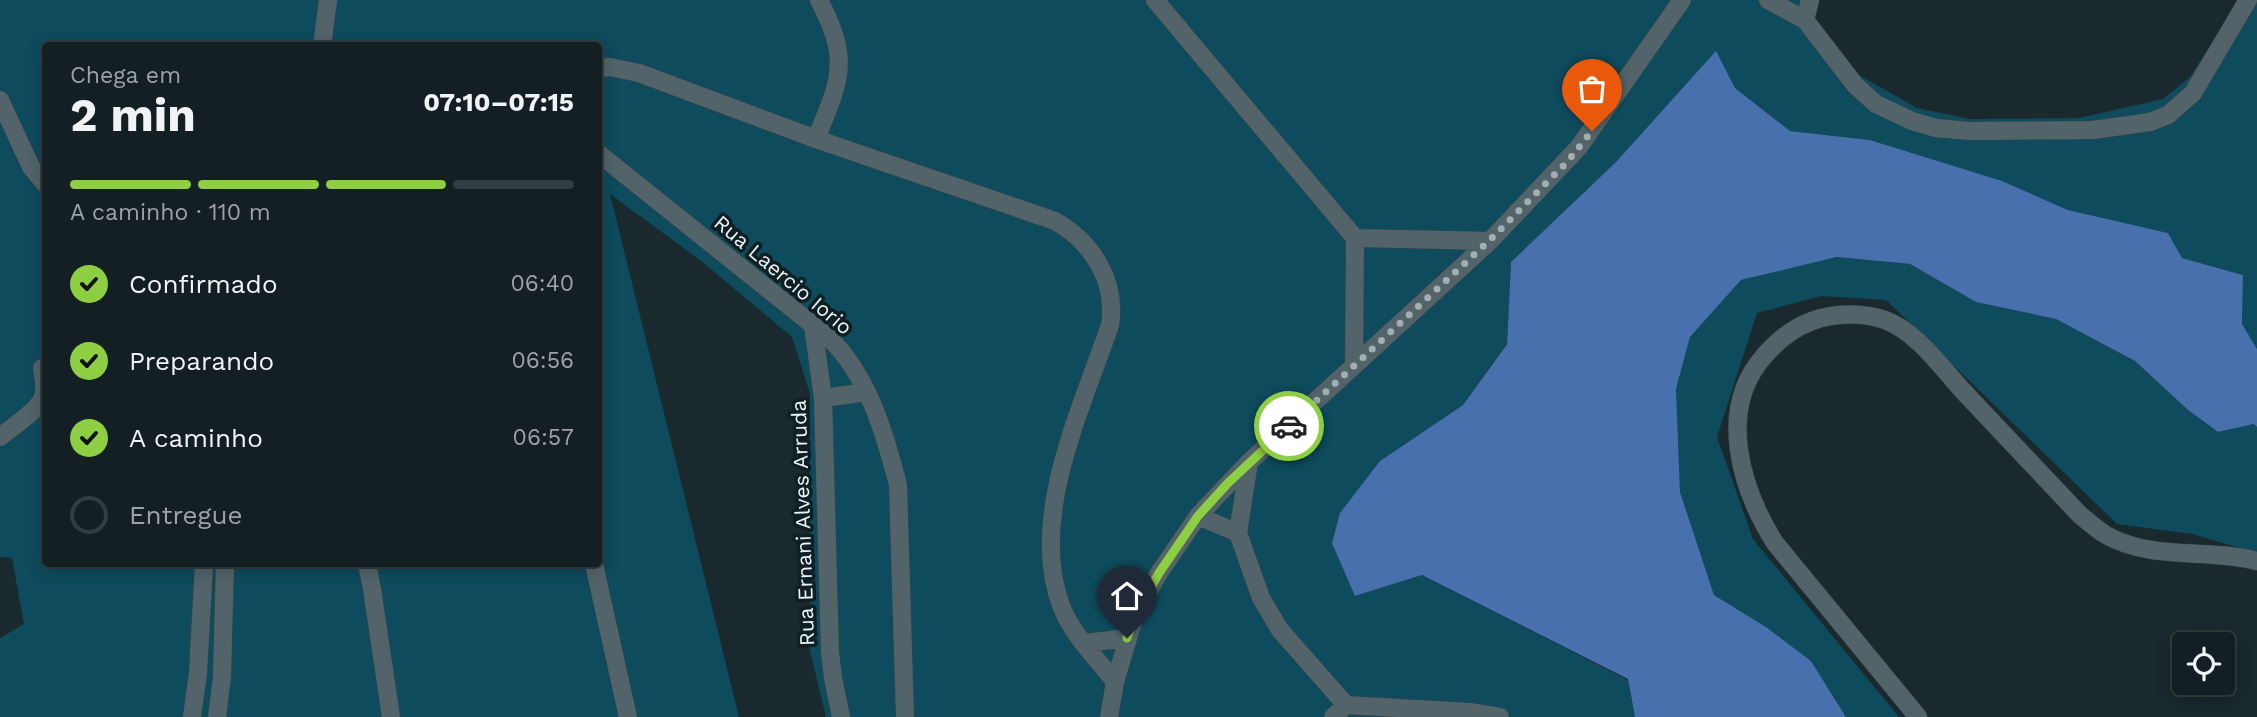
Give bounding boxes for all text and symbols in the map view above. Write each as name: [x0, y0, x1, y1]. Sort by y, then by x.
pin: [1562, 59, 1622, 131]
text: Chega em: [70, 62, 181, 89]
icon: bag: [1573, 70, 1611, 108]
text: 07:10–07:15: [423, 87, 574, 117]
text: 2 min: [70, 88, 196, 142]
text: A caminho · 110 m: [70, 199, 271, 226]
street label: Rua Laercio Iorio: [709, 210, 857, 340]
icon: check: [70, 265, 108, 303]
text: Confirmado: [129, 269, 278, 299]
text: 06:40: [511, 270, 574, 297]
icon: check: [70, 342, 108, 380]
text: Preparando: [129, 346, 274, 376]
text: 06:56: [512, 347, 574, 374]
courier: [1254, 391, 1324, 461]
street label: Rua Ernani Alves Arruda: [786, 399, 819, 647]
icon: car: [1270, 407, 1308, 445]
icon: check: [70, 419, 108, 457]
text: A caminho: [129, 423, 263, 453]
text: 06:57: [513, 424, 574, 451]
text: Entregue: [129, 500, 242, 530]
pin: [1097, 566, 1157, 638]
icon: home: [1108, 577, 1146, 615]
map controls: [2172, 632, 2235, 695]
button: locate: [2172, 632, 2235, 695]

